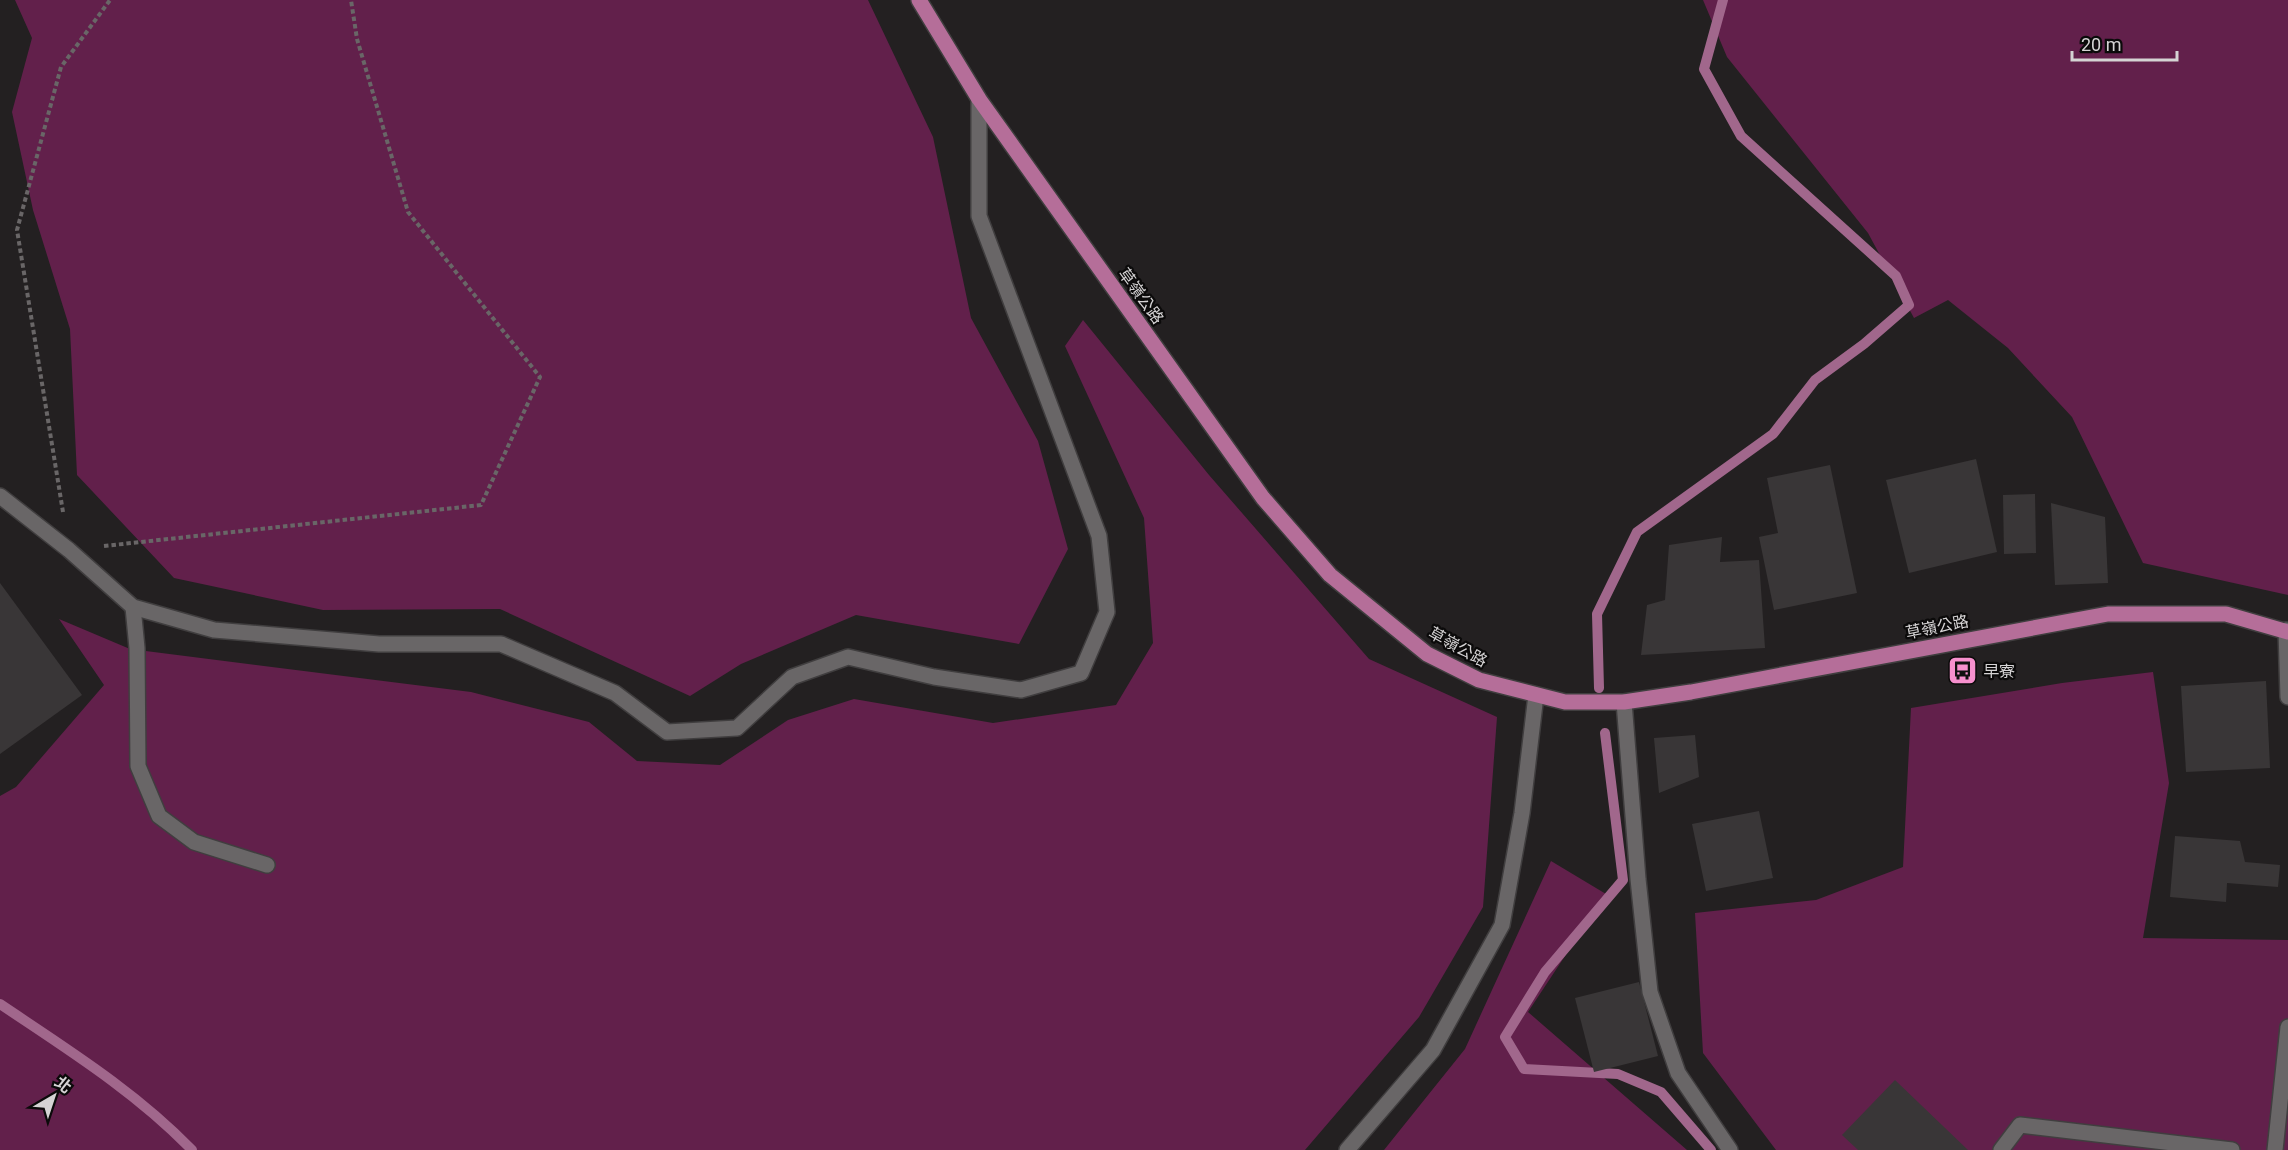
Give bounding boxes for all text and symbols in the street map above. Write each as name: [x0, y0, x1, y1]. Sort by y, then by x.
scale bar: [2072, 24, 2177, 62]
text: 20 m: [2081, 34, 2121, 55]
street label: 草嶺公路: [1115, 265, 1167, 327]
street label: 草嶺公路: [1904, 612, 1970, 642]
street label: 草嶺公路: [1425, 623, 1491, 671]
bus stop icon: 早寮: [1946, 655, 1978, 687]
place label: 早寮: [1983, 662, 2015, 681]
north arrow: [24, 1066, 84, 1126]
text: 北: [51, 1072, 75, 1097]

